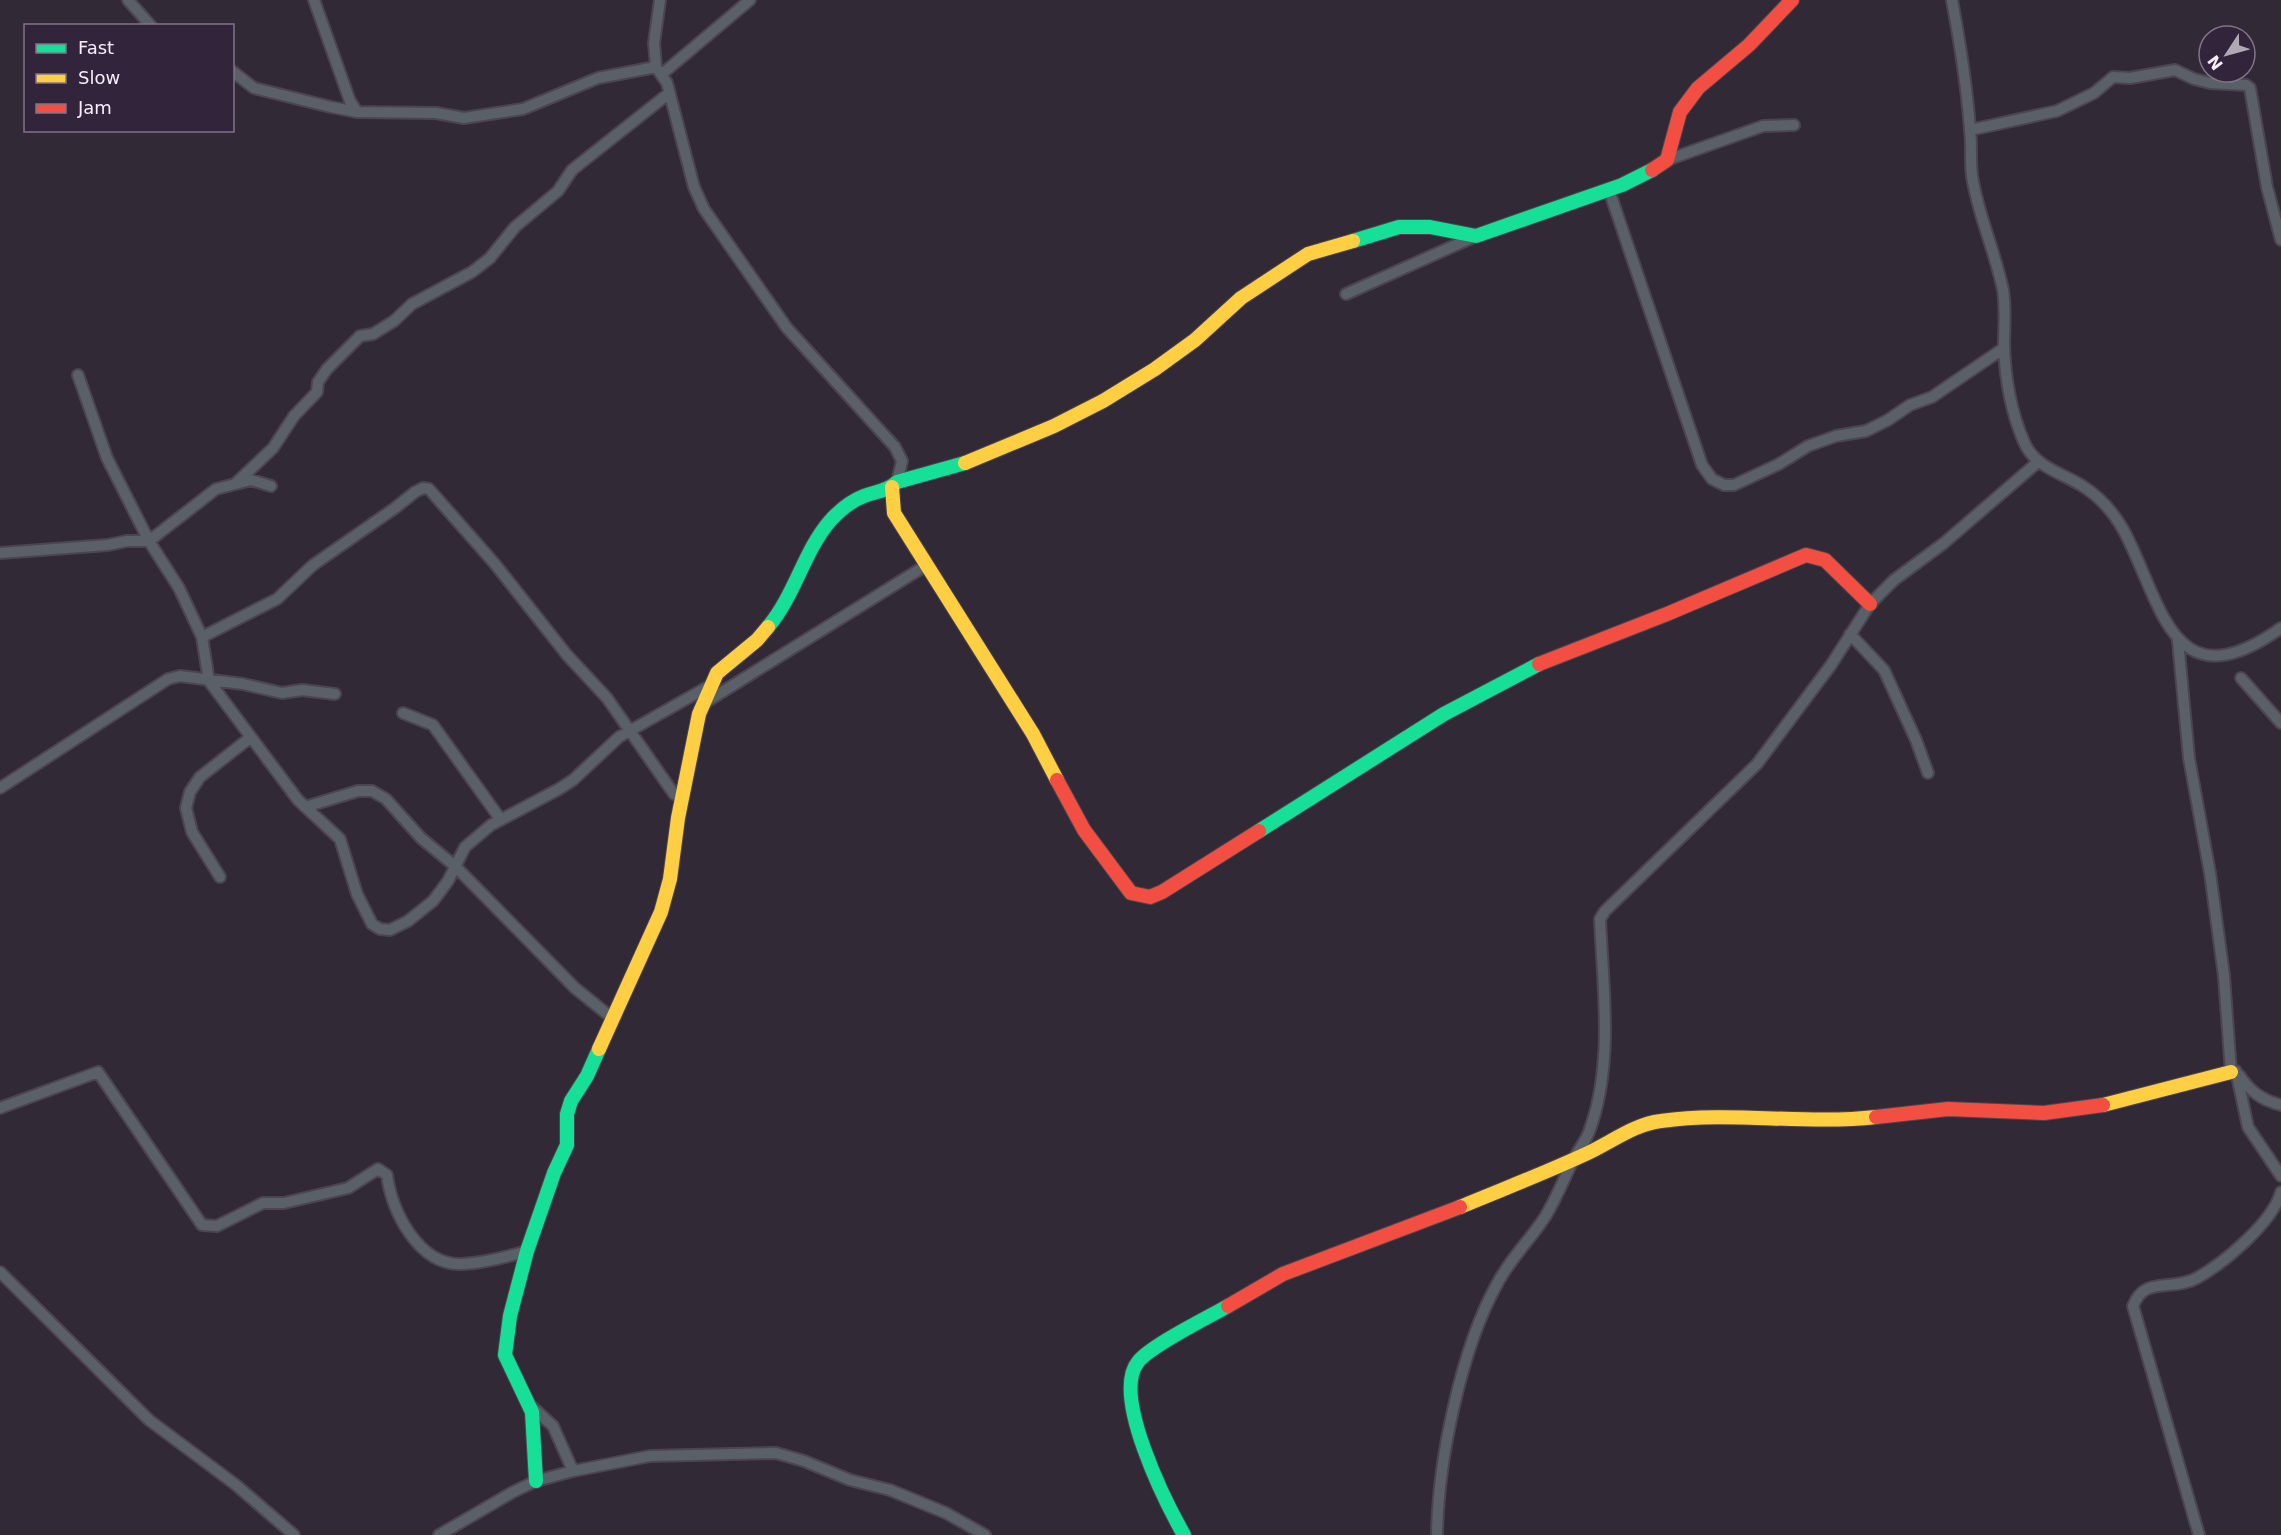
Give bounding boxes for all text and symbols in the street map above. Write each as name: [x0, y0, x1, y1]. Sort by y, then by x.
legend: [24, 24, 234, 132]
north arrow: [2197, 24, 2257, 84]
text: Fast: [78, 37, 114, 58]
text: N: [2204, 52, 2227, 74]
text: Slow: [78, 67, 120, 88]
text: Jam: [77, 97, 112, 118]

